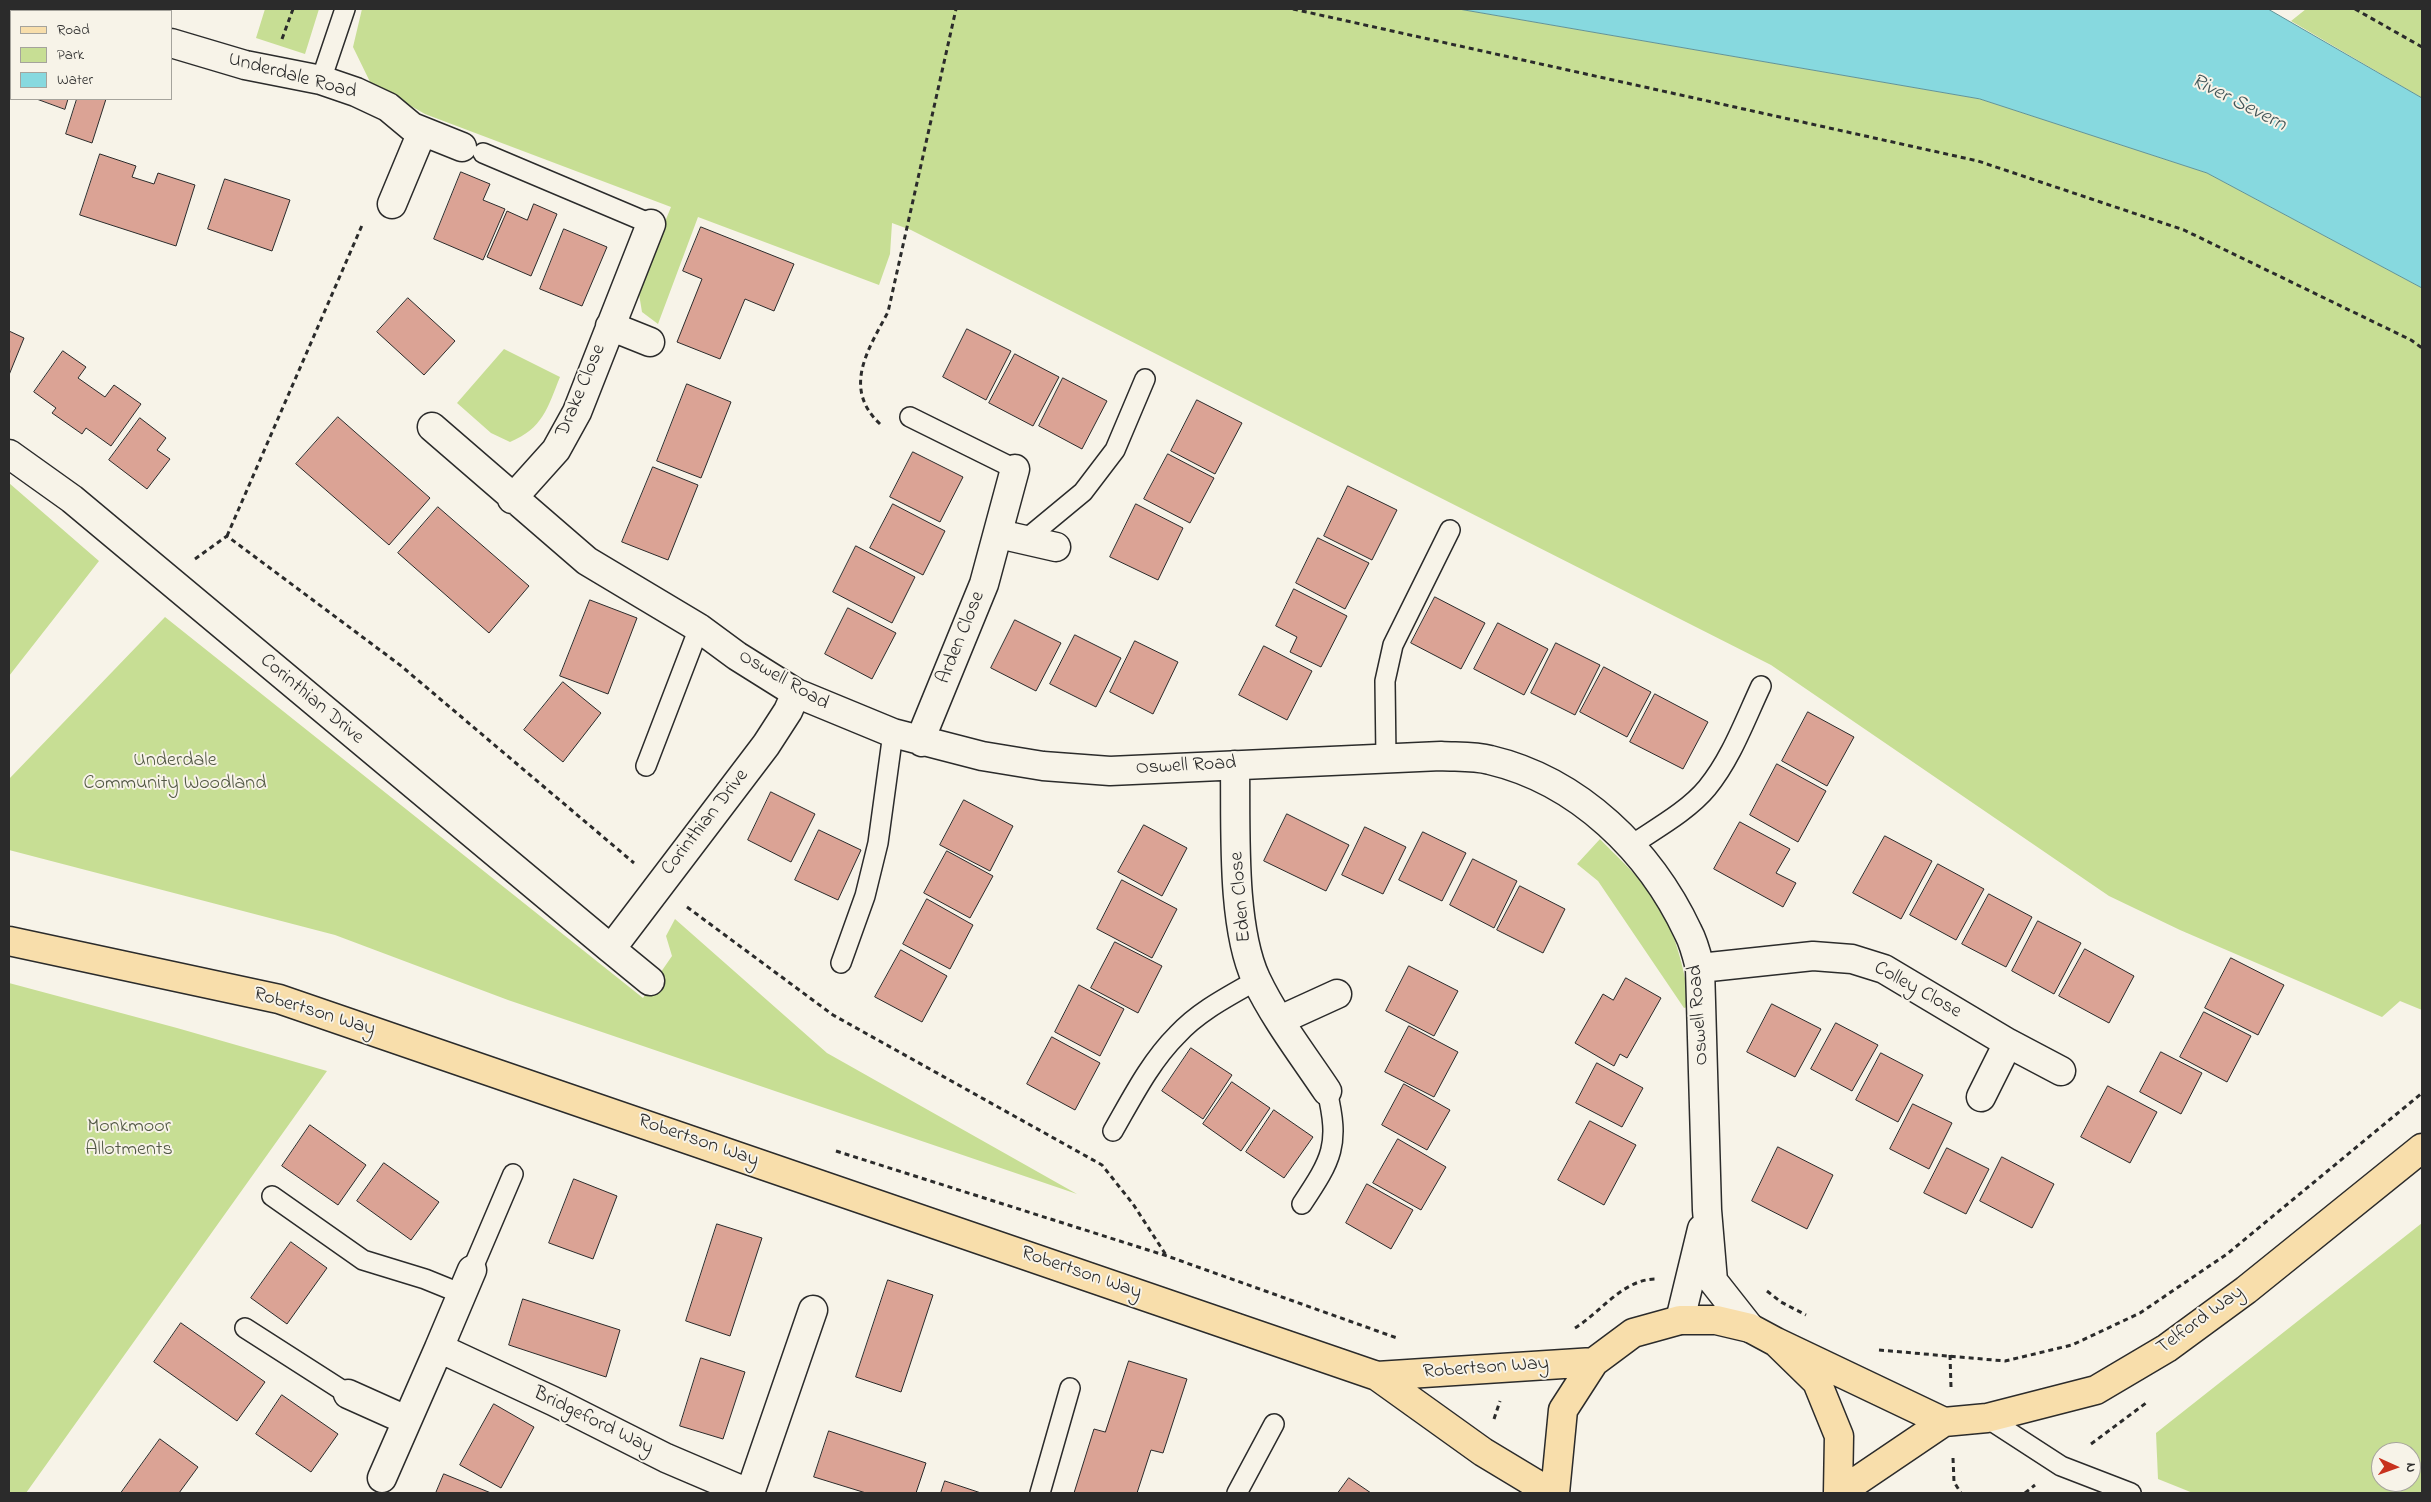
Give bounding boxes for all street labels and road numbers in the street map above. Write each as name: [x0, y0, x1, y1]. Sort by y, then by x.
street label: Underdale Road: [225, 48, 359, 106]
street label: Drake Close: [552, 341, 612, 441]
street label: Arden Close: [933, 588, 991, 688]
street label: Oswell Road: [733, 645, 833, 717]
street label: Corinthian Drive: [254, 650, 368, 750]
street label: Oswell Road: [1135, 752, 1237, 782]
street label: Corinthian Drive: [657, 765, 755, 881]
street label: Eden Close: [1226, 851, 1258, 943]
street label: Colley Close: [1869, 957, 1965, 1025]
street label: Oswell Road: [1685, 964, 1715, 1066]
street label: Robertson Way: [250, 983, 378, 1043]
street label: Robertson Way: [634, 1110, 762, 1174]
street label: Robertson Way: [1017, 1242, 1145, 1306]
street label: Telford Way: [2153, 1281, 2249, 1361]
street label: Robertson Way: [1422, 1353, 1550, 1385]
street label: Bridgeford Way: [529, 1383, 657, 1461]

